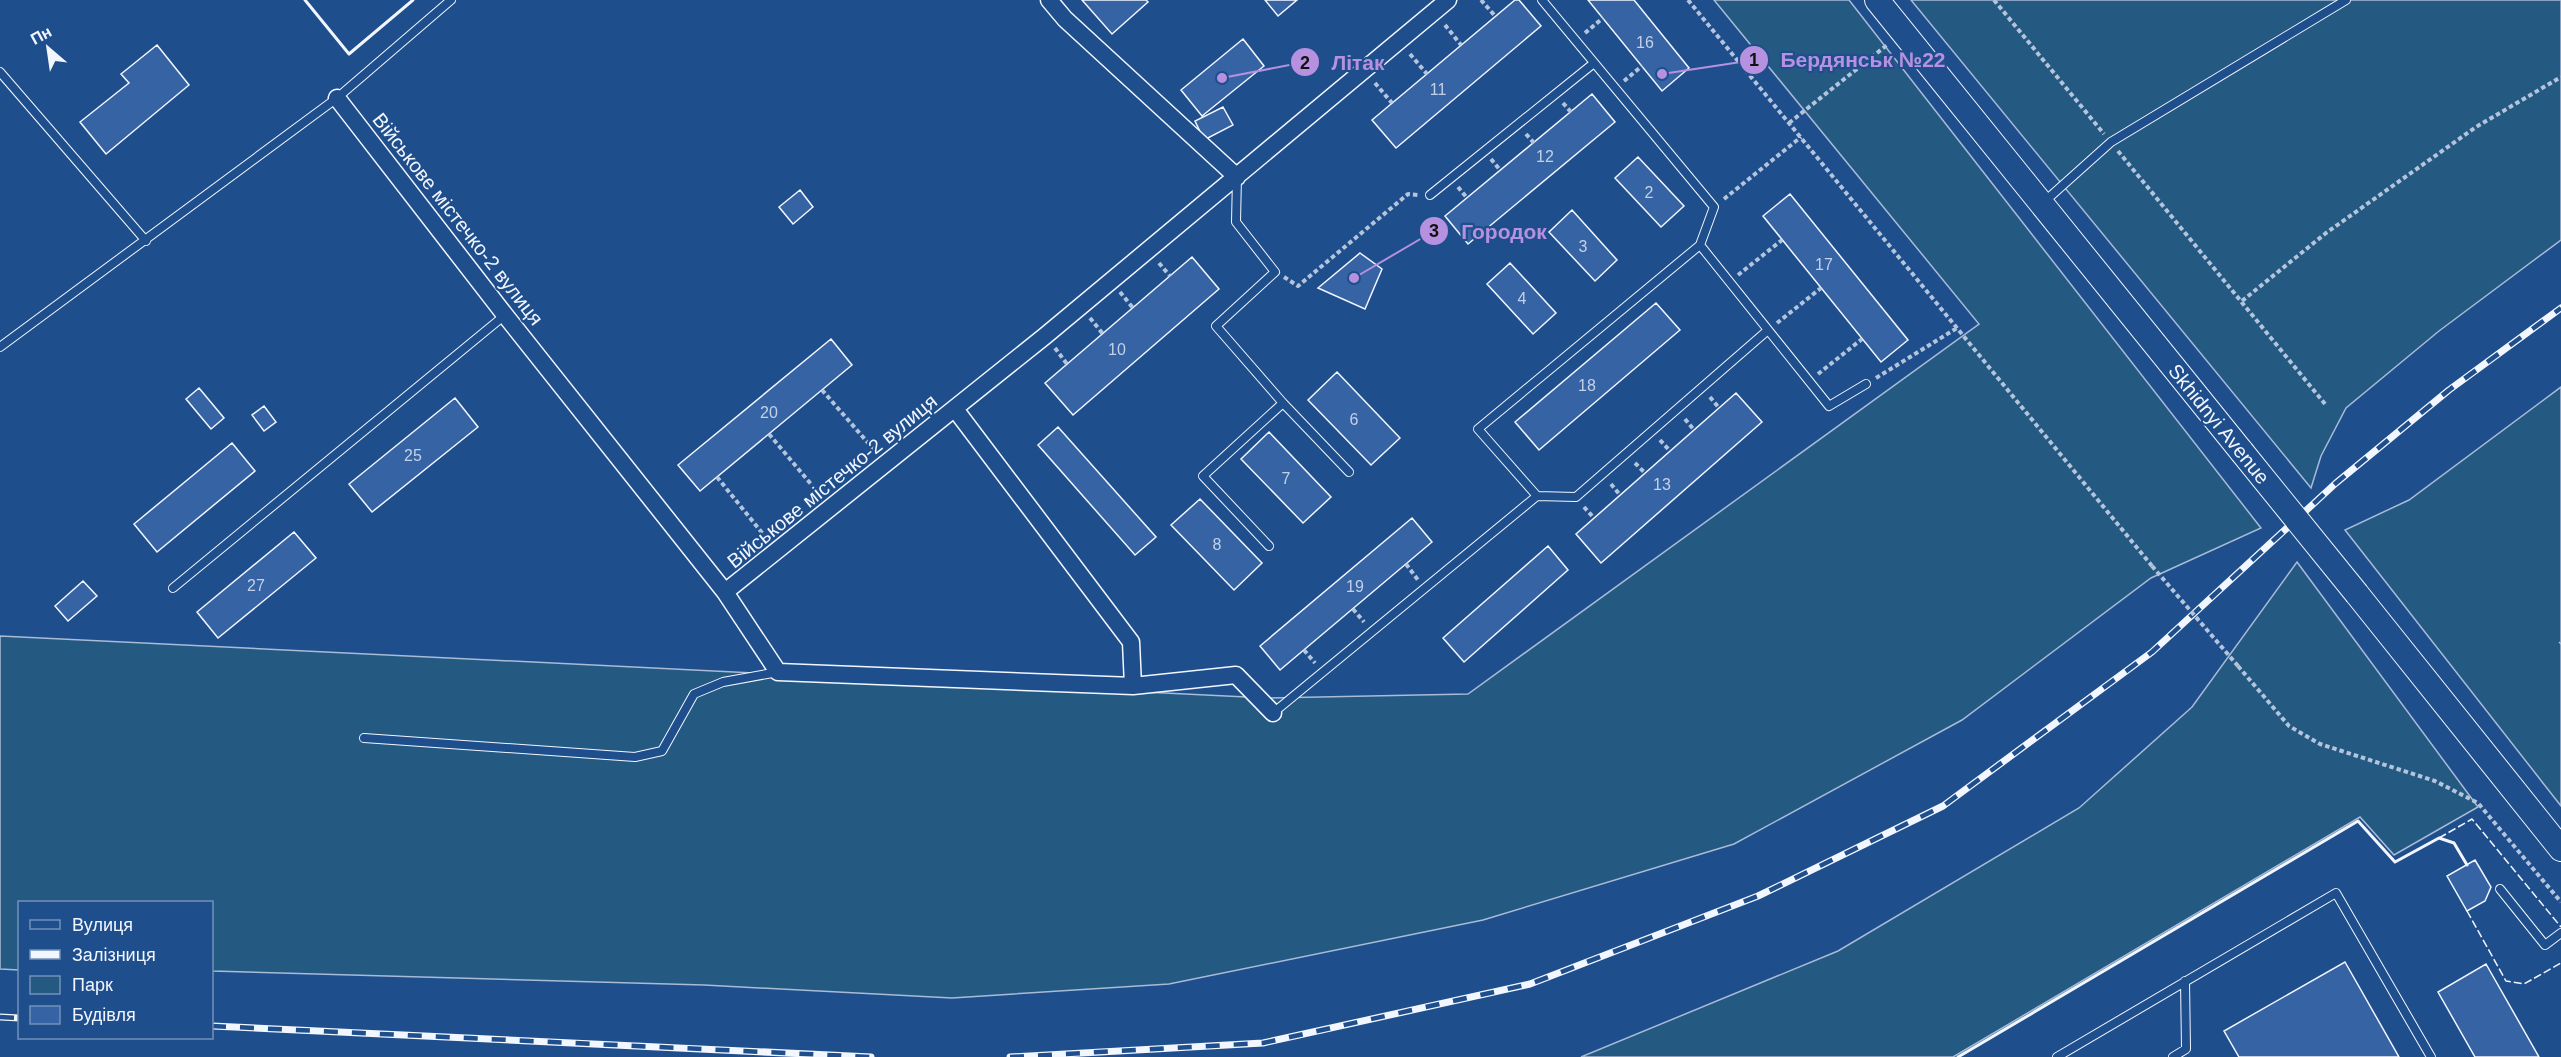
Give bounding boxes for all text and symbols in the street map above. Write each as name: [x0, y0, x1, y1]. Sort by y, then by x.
north arrow: [18, 18, 78, 78]
text: Пн: [28, 23, 54, 48]
house number: 16: [1636, 34, 1654, 51]
callout: Бердянськ №22: [1739, 40, 1958, 79]
callout: Літак: [1290, 43, 1397, 82]
text: Бердянськ №22: [1780, 48, 1946, 71]
text: 1: [1749, 50, 1759, 70]
text: Літак: [1331, 51, 1385, 74]
text: 2: [1300, 53, 1310, 73]
house number: 11: [1430, 81, 1446, 98]
street label: Військове містечко-2 вулиця: [368, 109, 548, 329]
house number: 12: [1536, 148, 1554, 165]
house number: 2: [1645, 184, 1654, 201]
callout: Городок: [1419, 212, 1559, 251]
text: Городок: [1461, 220, 1547, 243]
text: 3: [1429, 221, 1439, 241]
house number: 3: [1579, 238, 1588, 255]
house number: 17: [1815, 256, 1833, 273]
house number: 4: [1518, 290, 1527, 307]
house number: 10: [1108, 341, 1126, 358]
street label: Skhidnyi Avenue: [2164, 360, 2274, 488]
house number: 18: [1578, 377, 1596, 394]
street label: Військове містечко-2 вулиця: [723, 390, 941, 572]
house number: 20: [760, 404, 778, 421]
house number: 6: [1350, 411, 1359, 428]
house number: 25: [404, 447, 422, 464]
house number: 7: [1282, 470, 1291, 487]
house number: 13: [1653, 476, 1671, 493]
house number: 8: [1213, 536, 1222, 553]
house number: 27: [247, 577, 265, 594]
house number: 19: [1346, 578, 1364, 595]
legend: [18, 901, 213, 1039]
text: Вулиця: [72, 915, 133, 935]
text: Залізниця: [72, 945, 156, 965]
text: Парк: [72, 975, 113, 995]
text: Будівля: [72, 1005, 136, 1025]

